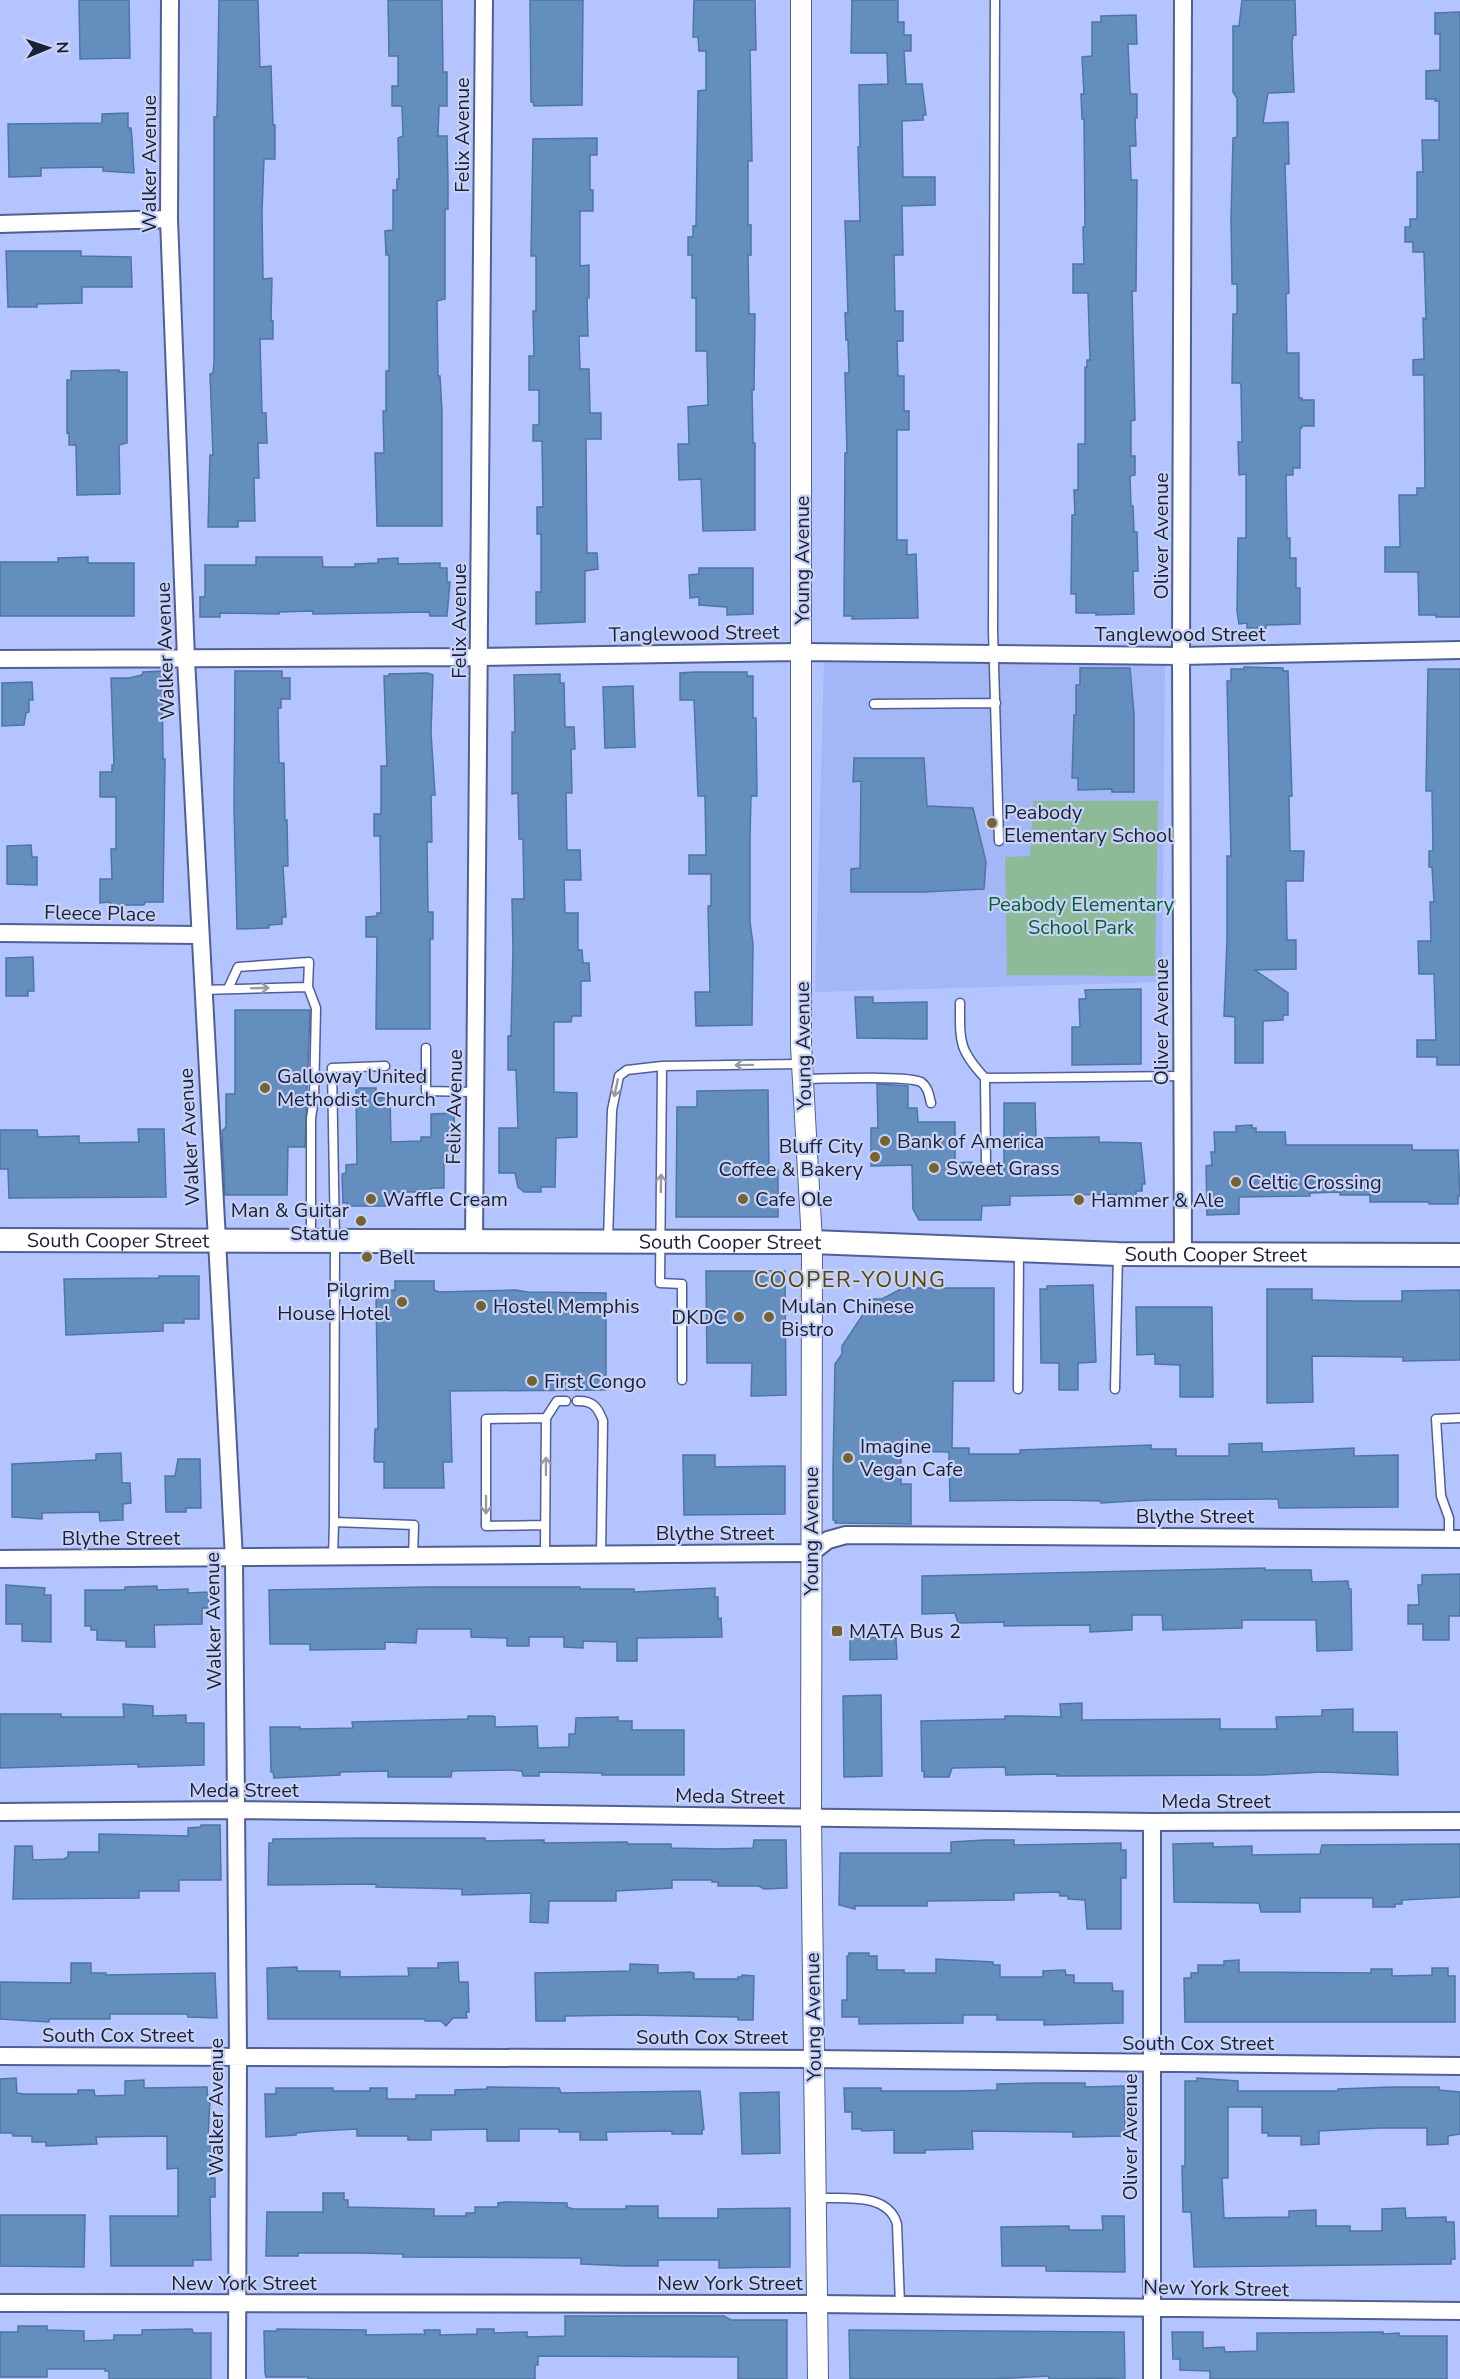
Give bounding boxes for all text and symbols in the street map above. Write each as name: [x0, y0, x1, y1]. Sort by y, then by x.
north arrow: [18, 18, 78, 78]
text: N: [51, 41, 73, 54]
street label: Felix Avenue: [449, 77, 476, 193]
street label: Walker Avenue: [136, 95, 163, 233]
street label: Oliver Avenue: [1148, 472, 1175, 600]
street label: Young Avenue: [789, 496, 816, 625]
street label: Felix Avenue: [446, 563, 473, 679]
street label: Walker Avenue: [150, 581, 181, 720]
street label: Tanglewood Street: [608, 618, 781, 648]
street label: Tanglewood Street: [1095, 621, 1266, 648]
place label: Peabody Elementary School: [1004, 799, 1173, 849]
marker: Peabody Elementary School: [985, 816, 999, 830]
park label: Peabody Elementary School Park: [988, 891, 1175, 941]
street label: Fleece Place: [44, 899, 156, 928]
street label: Oliver Avenue: [1148, 958, 1175, 1086]
street label: Young Avenue: [789, 981, 818, 1112]
one-way arrow: [250, 983, 270, 994]
street label: Felix Avenue: [440, 1049, 469, 1165]
one-way arrow: [734, 1059, 754, 1071]
place label: Galloway United Methodist Church: [277, 1063, 436, 1113]
street label: Walker Avenue: [172, 1067, 207, 1207]
one-way arrow: [610, 1078, 621, 1098]
marker: Galloway United Methodist Church: [258, 1081, 272, 1095]
place label: Bank of America: [897, 1128, 1044, 1155]
place label: Bluff City Coffee & Bakery: [719, 1133, 864, 1183]
marker: Bank of America: [878, 1134, 892, 1148]
marker: Bluff City Coffee & Bakery: [868, 1150, 882, 1164]
place label: Sweet Grass: [946, 1155, 1060, 1182]
marker: Sweet Grass: [927, 1161, 941, 1175]
place label: Celtic Crossing: [1248, 1169, 1382, 1196]
one-way arrow: [655, 1173, 666, 1193]
marker: Celtic Crossing: [1229, 1175, 1243, 1189]
place label: Waffle Cream: [383, 1186, 508, 1213]
place label: Cafe Ole: [755, 1186, 833, 1213]
place label: Hammer & Ale: [1091, 1187, 1224, 1214]
marker: Waffle Cream: [364, 1192, 378, 1206]
marker: Cafe Ole: [736, 1192, 750, 1206]
marker: Hammer & Ale: [1072, 1193, 1086, 1207]
place label: Man & Guitar Statue: [231, 1197, 349, 1247]
marker: Man & Guitar Statue: [354, 1214, 368, 1228]
street label: South Cooper Street: [27, 1227, 210, 1255]
street label: South Cooper Street: [639, 1229, 823, 1256]
street label: South Cooper Street: [1125, 1241, 1308, 1269]
place label: Bell: [379, 1244, 415, 1271]
marker: Bell: [360, 1250, 374, 1264]
district label: COOPER-YOUNG: [754, 1265, 946, 1295]
place label: Pilgrim House Hotel: [277, 1277, 390, 1327]
place label: Hostel Memphis: [493, 1293, 640, 1320]
place label: Mulan Chinese Bistro: [781, 1293, 914, 1343]
marker: Pilgrim House Hotel: [395, 1295, 409, 1309]
marker: Hostel Memphis: [474, 1299, 488, 1313]
place label: DKDC: [671, 1304, 727, 1331]
marker: DKDC: [732, 1310, 746, 1324]
marker: Mulan Chinese Bistro: [762, 1310, 776, 1324]
place label: First Congo: [544, 1368, 646, 1395]
marker: First Congo: [525, 1374, 539, 1388]
place label: Imagine Vegan Cafe: [859, 1433, 963, 1483]
marker: Imagine Vegan Cafe: [841, 1451, 855, 1465]
one-way arrow: [540, 1457, 552, 1477]
street label: Young Avenue: [798, 1467, 825, 1596]
one-way arrow: [480, 1495, 492, 1515]
street label: Blythe Street: [1136, 1503, 1255, 1530]
street label: Blythe Street: [656, 1520, 775, 1547]
street label: Blythe Street: [62, 1525, 181, 1552]
street label: Walker Avenue: [199, 1552, 228, 1690]
place label: MATA Bus 2: [849, 1618, 961, 1645]
marker: MATA Bus 2: [830, 1624, 844, 1638]
street label: Meda Street: [189, 1777, 300, 1804]
street label: Meda Street: [675, 1782, 786, 1811]
street label: Meda Street: [1161, 1788, 1272, 1815]
street label: Young Avenue: [799, 1952, 828, 2083]
street label: South Cox Street: [42, 2022, 195, 2049]
street label: South Cox Street: [636, 2024, 789, 2051]
street label: South Cox Street: [1122, 2030, 1275, 2057]
street label: Walker Avenue: [203, 2038, 230, 2176]
street label: Oliver Avenue: [1117, 2073, 1144, 2201]
street label: New York Street: [171, 2270, 318, 2297]
street label: New York Street: [657, 2270, 804, 2297]
street label: New York Street: [1143, 2274, 1290, 2303]

